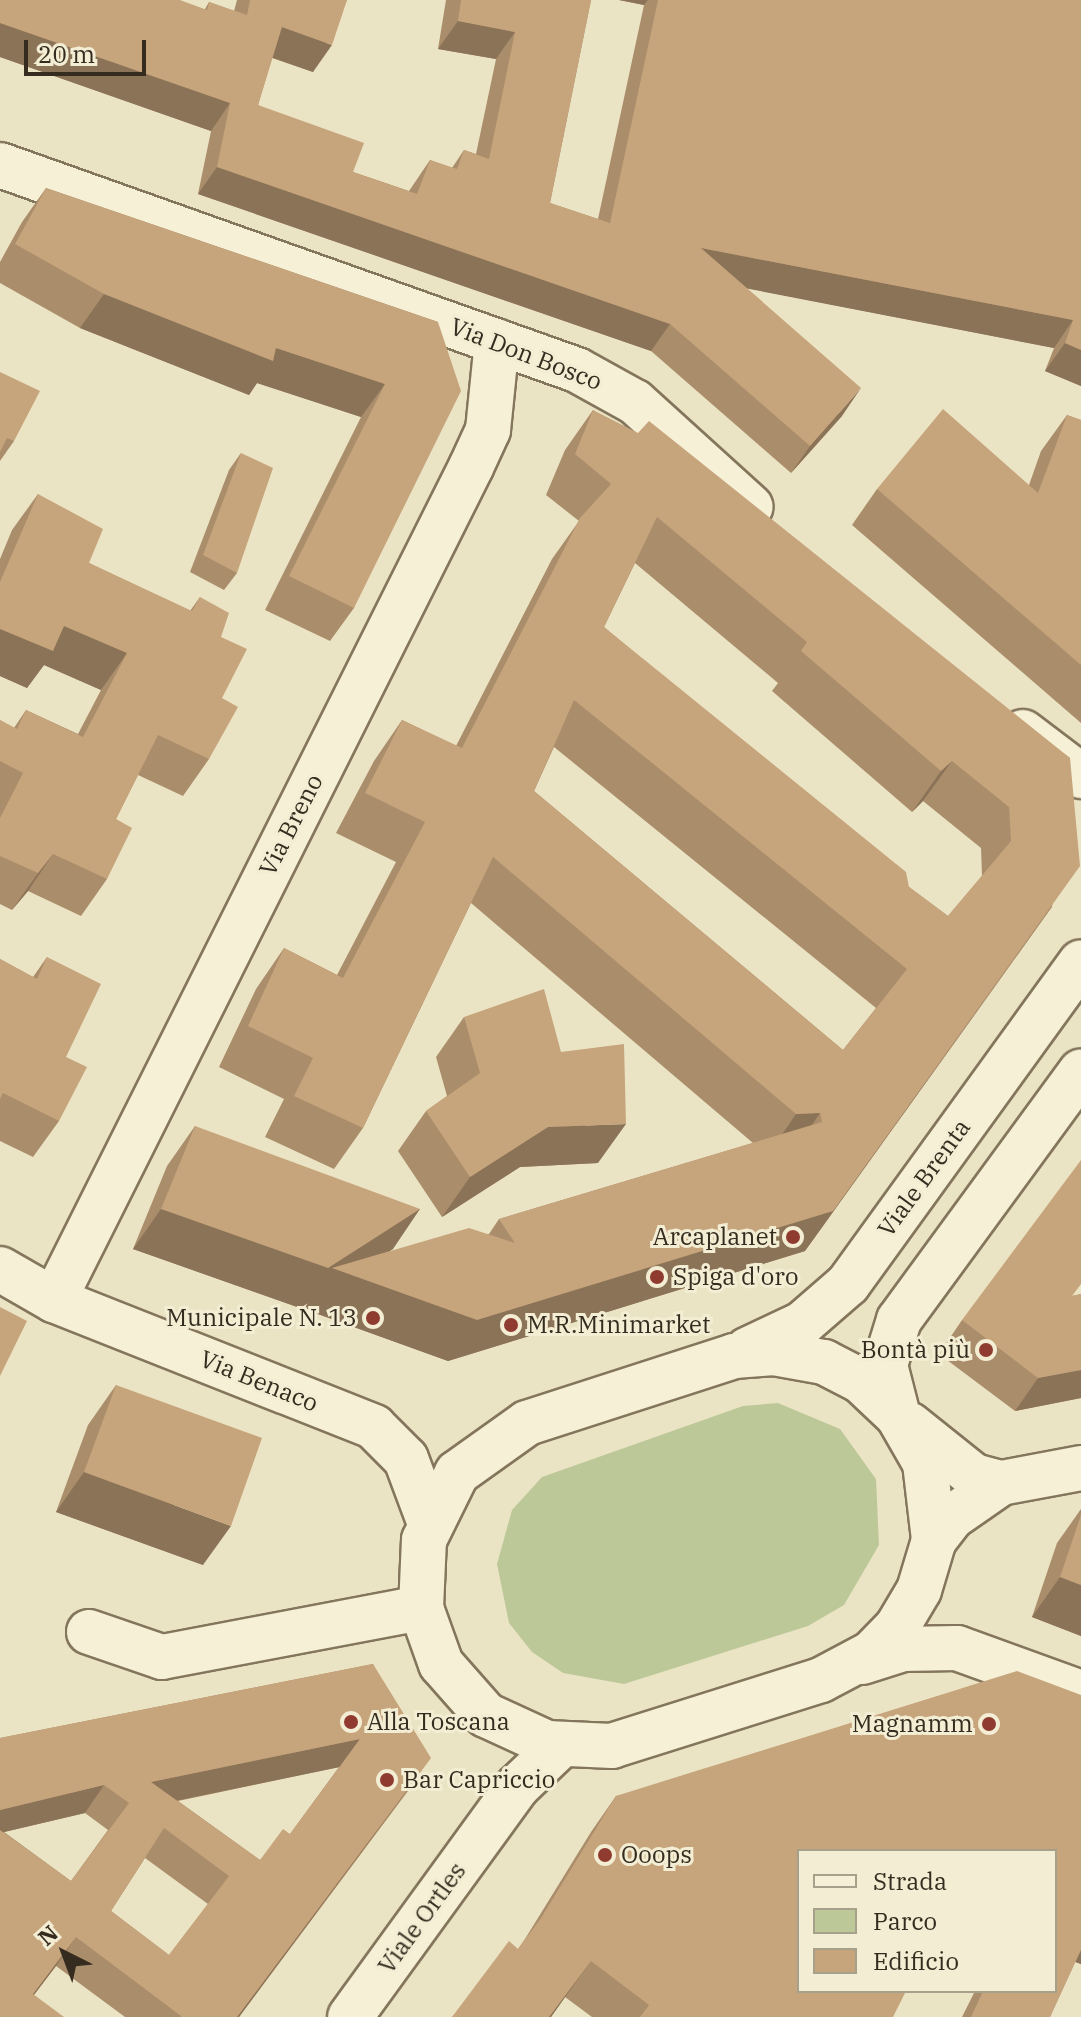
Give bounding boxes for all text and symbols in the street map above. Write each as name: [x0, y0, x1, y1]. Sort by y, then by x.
scale bar: [28, 24, 150, 74]
text: 20 m: [38, 38, 95, 70]
street label: Via Don Bosco: [446, 312, 606, 396]
street label: Via Breno: [253, 769, 329, 881]
street label: Viale Brenta: [872, 1114, 976, 1242]
place label: Arcaplanet: [653, 1223, 777, 1251]
marker: Arcaplanet: [784, 1228, 802, 1246]
place label: Spiga d'oro: [673, 1263, 799, 1291]
marker: Spiga d'oro: [648, 1268, 666, 1286]
place label: Municipale N. 13: [166, 1304, 357, 1332]
marker: Municipale N. 13: [364, 1309, 382, 1327]
place label: M.R.Minimarket: [527, 1311, 710, 1339]
marker: M.R.Minimarket: [502, 1316, 520, 1334]
place label: Bontà più: [861, 1336, 970, 1364]
marker: Bontà più: [977, 1341, 995, 1359]
street label: Via Benaco: [196, 1344, 322, 1418]
place label: Alla Toscana: [367, 1708, 510, 1736]
place label: Magnamm: [852, 1710, 973, 1738]
marker: Alla Toscana: [342, 1713, 360, 1731]
marker: Magnamm: [980, 1715, 998, 1733]
place label: Bar Capriccio: [403, 1766, 555, 1794]
marker: Bar Capriccio: [378, 1771, 396, 1789]
place label: Ooops: [621, 1841, 692, 1869]
marker: Ooops: [596, 1846, 614, 1864]
legend: [797, 1849, 1057, 1993]
street label: Viale Ortles: [372, 1857, 472, 1979]
text: Strada: [873, 1865, 947, 1897]
text: Parco: [873, 1905, 937, 1937]
north arrow: [24, 1913, 104, 1993]
text: N: [31, 1918, 64, 1951]
text: Edificio: [873, 1945, 959, 1977]

